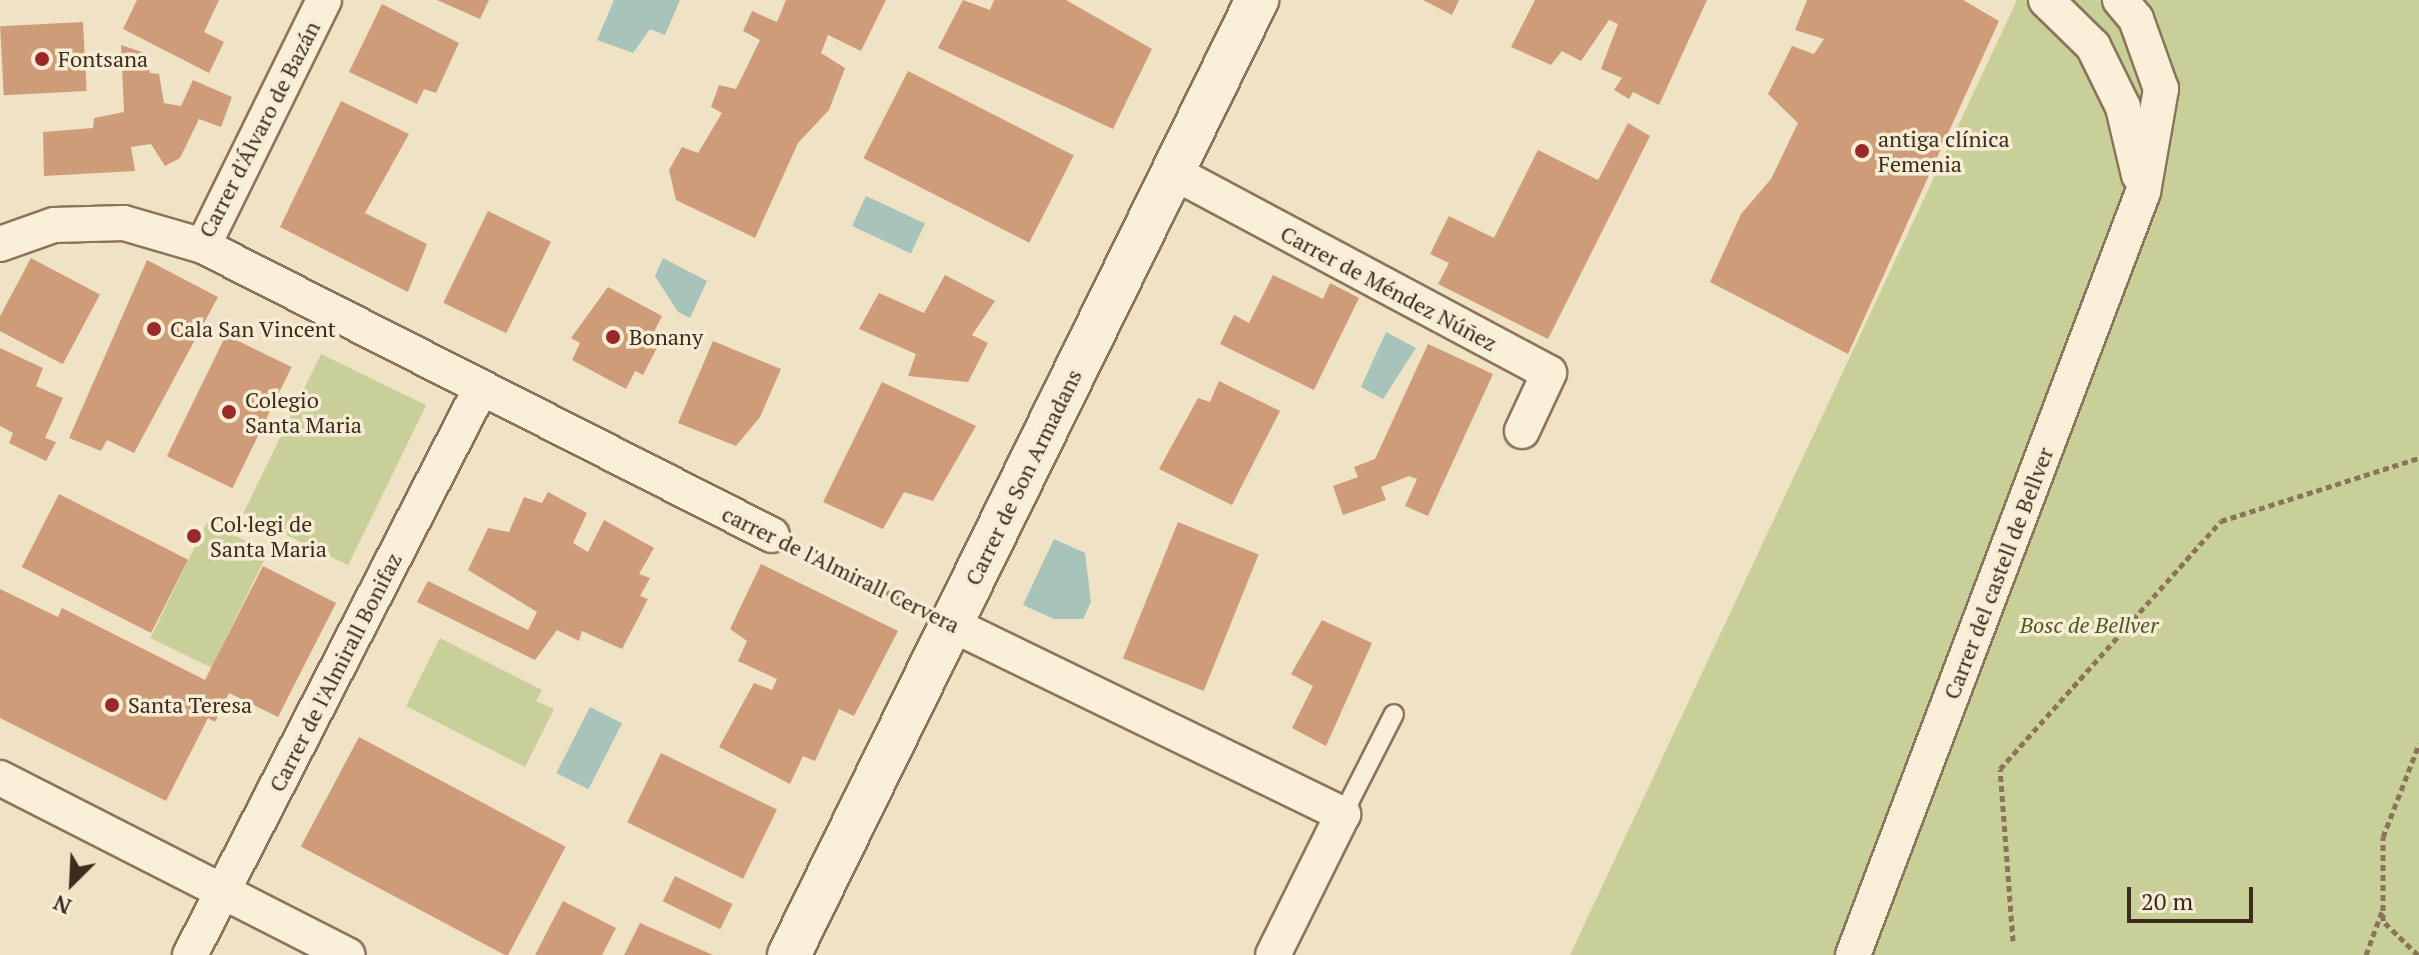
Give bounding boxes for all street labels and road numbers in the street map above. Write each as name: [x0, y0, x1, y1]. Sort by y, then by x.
street label: Carrer d'Álvaro de Bazán: [193, 16, 325, 242]
street label: Carrer de Méndez Núñez: [1276, 220, 1502, 356]
street label: Carrer de Son Armadans: [959, 364, 1087, 590]
street label: Carrer del castell de Bellver: [1938, 443, 2058, 703]
street label: carrer de l'Almirall Cervera: [718, 500, 964, 638]
street label: Carrer de l'Almirall Bonifaz: [263, 548, 407, 796]

